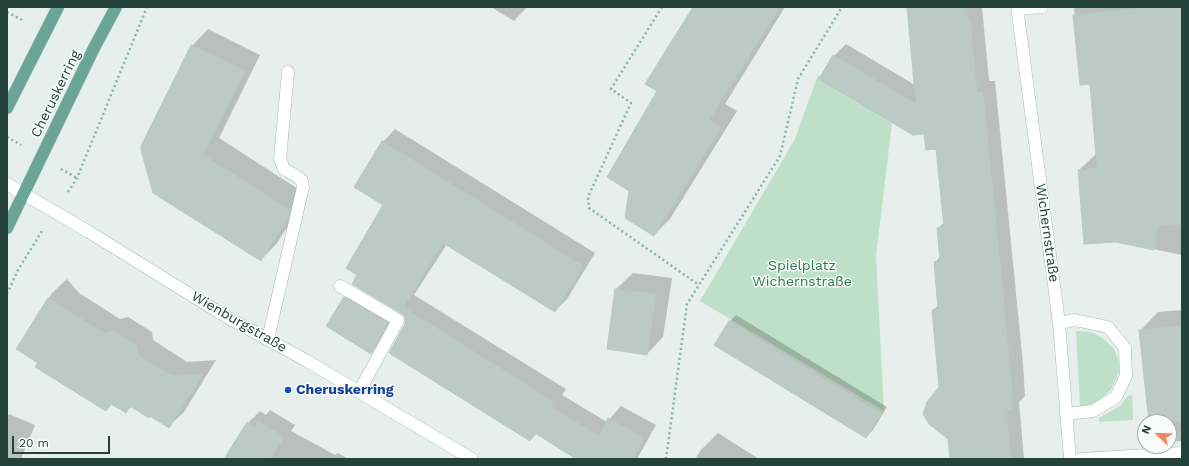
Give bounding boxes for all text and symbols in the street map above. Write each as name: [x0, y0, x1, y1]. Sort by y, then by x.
street label: Cheruskerring: [28, 48, 84, 140]
street label: Wichernstraße: [1032, 183, 1062, 283]
park label: Spielplatz Wichernstraße: [752, 258, 852, 290]
street label: Wienburgstraße: [188, 288, 290, 356]
place label: Cheruskerring: [296, 382, 394, 398]
marker: Cheruskerring: [283, 385, 293, 395]
north arrow: [1137, 414, 1177, 454]
text: N: [1139, 423, 1154, 436]
scale bar: [14, 428, 112, 454]
text: 20 m: [19, 436, 49, 450]

